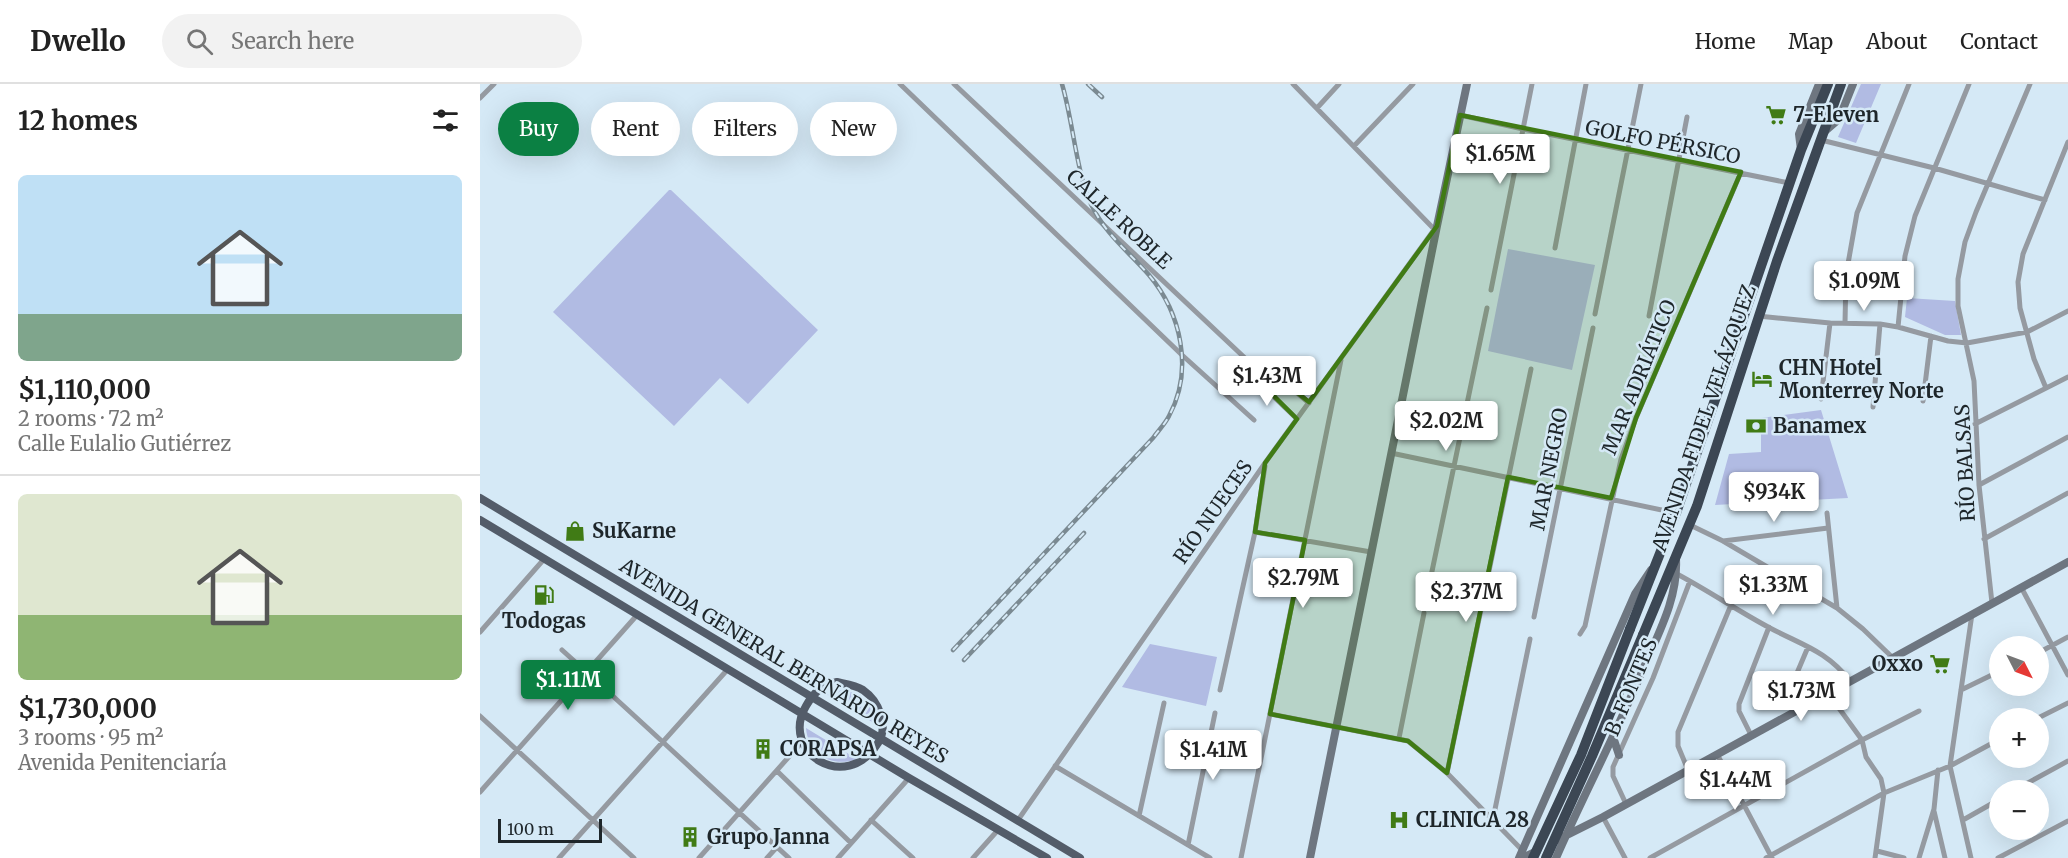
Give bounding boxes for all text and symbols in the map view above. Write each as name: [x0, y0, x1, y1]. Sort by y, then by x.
search box: [162, 14, 582, 68]
text: Dwello: [30, 23, 126, 59]
icon: search: [183, 25, 216, 58]
text: Search here: [231, 27, 354, 55]
text: Home: [1695, 28, 1755, 55]
text: Map: [1788, 28, 1833, 55]
text: About: [1866, 28, 1927, 55]
text: Contact: [1960, 28, 2038, 55]
chip: Buy: [498, 102, 579, 156]
chip: Rent: [591, 102, 680, 156]
chip: Filters: [692, 102, 798, 156]
chip: New: [810, 102, 897, 156]
place label: 7-Eleven: [1793, 102, 1880, 127]
supermarket icon: 7-Eleven: [1764, 103, 1788, 127]
text: 12 homes: [18, 104, 138, 137]
icon: filters: [429, 104, 462, 137]
street label: GOLFO PÉRSICO: [1583, 112, 1743, 169]
pin: $1.65M: [1451, 134, 1549, 185]
text: $1.65M: [1465, 141, 1535, 166]
street label: CALLE ROBLE: [1062, 164, 1177, 274]
icon: home: [186, 214, 294, 322]
pin: $1.09M: [1815, 261, 1913, 312]
text: $1.09M: [1828, 268, 1900, 293]
street label: AVENIDA FIDEL VELÁZQUEZ: [1644, 280, 1761, 555]
street label: MAR ADRIÁTICO: [1594, 295, 1681, 458]
place label: CHN Hotel Monterrey Norte: [1779, 355, 1944, 403]
pin: $1.43M: [1218, 356, 1316, 407]
text: $1.43M: [1232, 363, 1302, 388]
hotel icon: CHN Hotel Monterrey Norte: [1750, 367, 1774, 391]
text: $1,110,000: [18, 373, 151, 406]
pin: $2.02M: [1397, 401, 1495, 452]
street label: RÍO BALSAS: [1947, 404, 1980, 522]
text: 2 rooms · 72 m²: [18, 406, 164, 431]
street label: MAR NEGRO: [1524, 406, 1573, 532]
text: $2.02M: [1409, 408, 1483, 433]
place label: Banamex: [1773, 413, 1867, 438]
bank icon: Banamex: [1744, 414, 1768, 438]
text: Calle Eulalio Gutiérrez: [18, 431, 231, 456]
street label: RÍO NUECES: [1166, 454, 1258, 568]
pin: $934K: [1732, 472, 1816, 523]
text: $934K: [1743, 479, 1805, 504]
place label: SuKarne: [592, 518, 676, 543]
shop icon: SuKarne: [563, 519, 587, 543]
icon: home: [186, 533, 294, 641]
street label: AVENIDA GENERAL BERNARDO REYES: [615, 552, 953, 769]
pin: $2.79M: [1254, 558, 1352, 609]
text: $2.79M: [1267, 565, 1339, 590]
pin: $1.33M: [1724, 565, 1822, 616]
pin: $2.37M: [1417, 572, 1515, 623]
text: $1.33M: [1738, 572, 1808, 597]
text: $2.37M: [1430, 579, 1502, 604]
fuel station icon: Todogas: [532, 583, 556, 607]
place label: Todogas: [502, 608, 586, 633]
street label: B. FONTES: [1599, 634, 1662, 740]
north arrow: [1989, 636, 2049, 696]
map controls: [1989, 636, 2049, 840]
place label: Oxxo: [1872, 651, 1923, 676]
supermarket icon: Oxxo: [1928, 652, 1952, 676]
pin: $1.11M: [519, 660, 617, 711]
text: $1.11M: [535, 667, 601, 692]
pin: $1.73M: [1752, 671, 1850, 722]
text: $1.73M: [1766, 678, 1836, 703]
text: $1,730,000: [18, 692, 157, 725]
button: +: [1989, 708, 2049, 768]
text: 3 rooms · 95 m²: [18, 725, 163, 750]
pin: $1.41M: [1164, 730, 1262, 781]
place label: CORAPSA: [780, 736, 877, 761]
building icon: CORAPSA: [751, 737, 775, 761]
text: $1.41M: [1179, 737, 1247, 762]
text: Avenida Penitenciaría: [18, 750, 227, 775]
pin: $1.44M: [1686, 760, 1784, 811]
text: $1.44M: [1698, 767, 1772, 792]
button: −: [1989, 780, 2049, 840]
place label: CLINICA 28: [1416, 807, 1529, 832]
hospital icon: CLINICA 28: [1387, 808, 1411, 832]
scale bar: [498, 816, 602, 844]
text: 100 m: [507, 819, 554, 839]
place label: Grupo Janna: [707, 824, 830, 849]
building icon: Grupo Janna: [678, 825, 702, 849]

